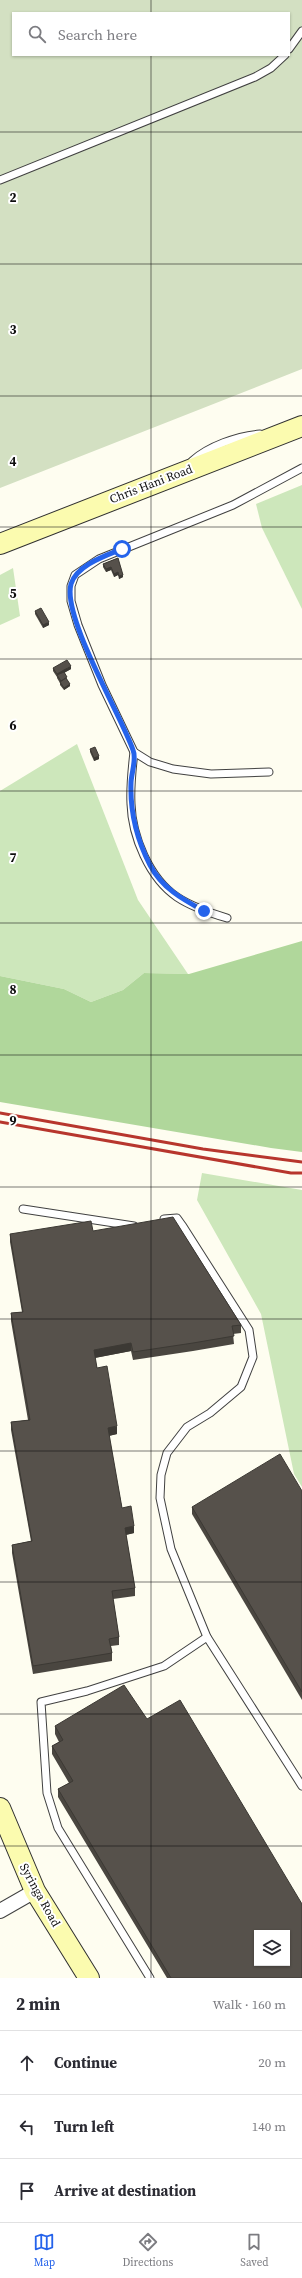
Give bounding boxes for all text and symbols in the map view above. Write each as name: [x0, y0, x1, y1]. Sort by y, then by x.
search box: [12, 12, 290, 56]
icon: search: [26, 23, 48, 45]
text: Search here: [58, 24, 137, 45]
text: 2: [9, 189, 17, 206]
text: 3: [9, 321, 17, 338]
text: 4: [9, 453, 17, 470]
street label: Chris Hani Road: [107, 461, 195, 507]
route start: [113, 540, 131, 558]
text: 5: [9, 585, 17, 602]
text: 6: [9, 717, 17, 734]
text: 7: [9, 849, 17, 866]
route end: [195, 902, 213, 920]
text: 8: [9, 981, 17, 998]
text: 9: [9, 1112, 17, 1129]
street label: Syringa Road: [16, 1860, 64, 1930]
map controls: [254, 1930, 290, 1966]
button: layers: [254, 1930, 290, 1966]
text: 2 min: [16, 1992, 60, 2016]
text: Walk · 160 m: [213, 1996, 286, 2013]
icon: ahead: [16, 2052, 38, 2074]
text: Continue: [54, 2052, 117, 2073]
text: 20 m: [258, 2054, 286, 2071]
icon: left: [16, 2116, 38, 2138]
text: Turn left: [54, 2116, 114, 2137]
text: 140 m: [252, 2118, 286, 2135]
icon: arrive: [16, 2180, 38, 2202]
text: Arrive at destination: [54, 2180, 196, 2201]
tab: Map: [33, 2231, 55, 2270]
tab: Directions: [122, 2231, 173, 2270]
tab: Saved: [240, 2231, 269, 2270]

